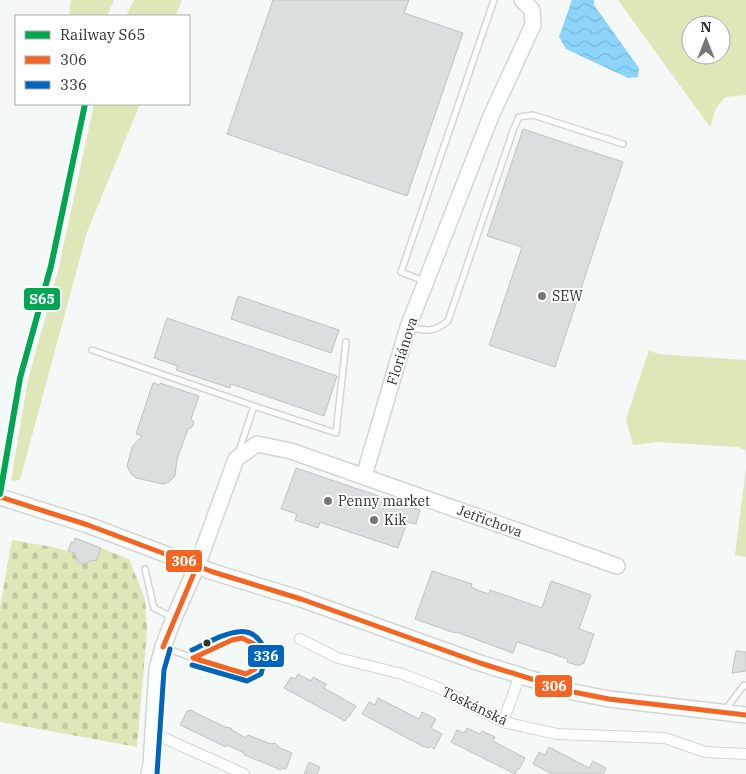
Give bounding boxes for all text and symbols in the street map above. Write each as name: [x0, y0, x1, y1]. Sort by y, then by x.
legend: [15, 15, 190, 105]
north arrow: [681, 15, 731, 65]
text: N: [700, 18, 712, 36]
text: Railway S65: [60, 25, 145, 44]
text: 306: [60, 50, 87, 69]
text: 336: [60, 75, 87, 94]
line badge: S65: [23, 287, 61, 311]
place label: SEW: [552, 287, 583, 305]
text: S65: [29, 290, 55, 308]
marker: SEW: [536, 290, 548, 302]
street label: Floriánova: [383, 314, 422, 387]
place label: Penny market: [338, 492, 430, 510]
marker: Penny market: [322, 495, 334, 507]
street label: Jetřichova: [455, 501, 525, 541]
place label: Kik: [384, 511, 407, 529]
marker: Kik: [368, 514, 380, 526]
line badge: 306: [165, 549, 203, 573]
text: 306: [171, 552, 197, 570]
unlabelled marker: [202, 638, 212, 648]
line badge: 336: [247, 644, 285, 668]
text: 336: [253, 647, 279, 665]
line badge: 306: [534, 674, 573, 698]
text: 306: [541, 677, 567, 695]
street label: Toskánská: [439, 682, 511, 730]

